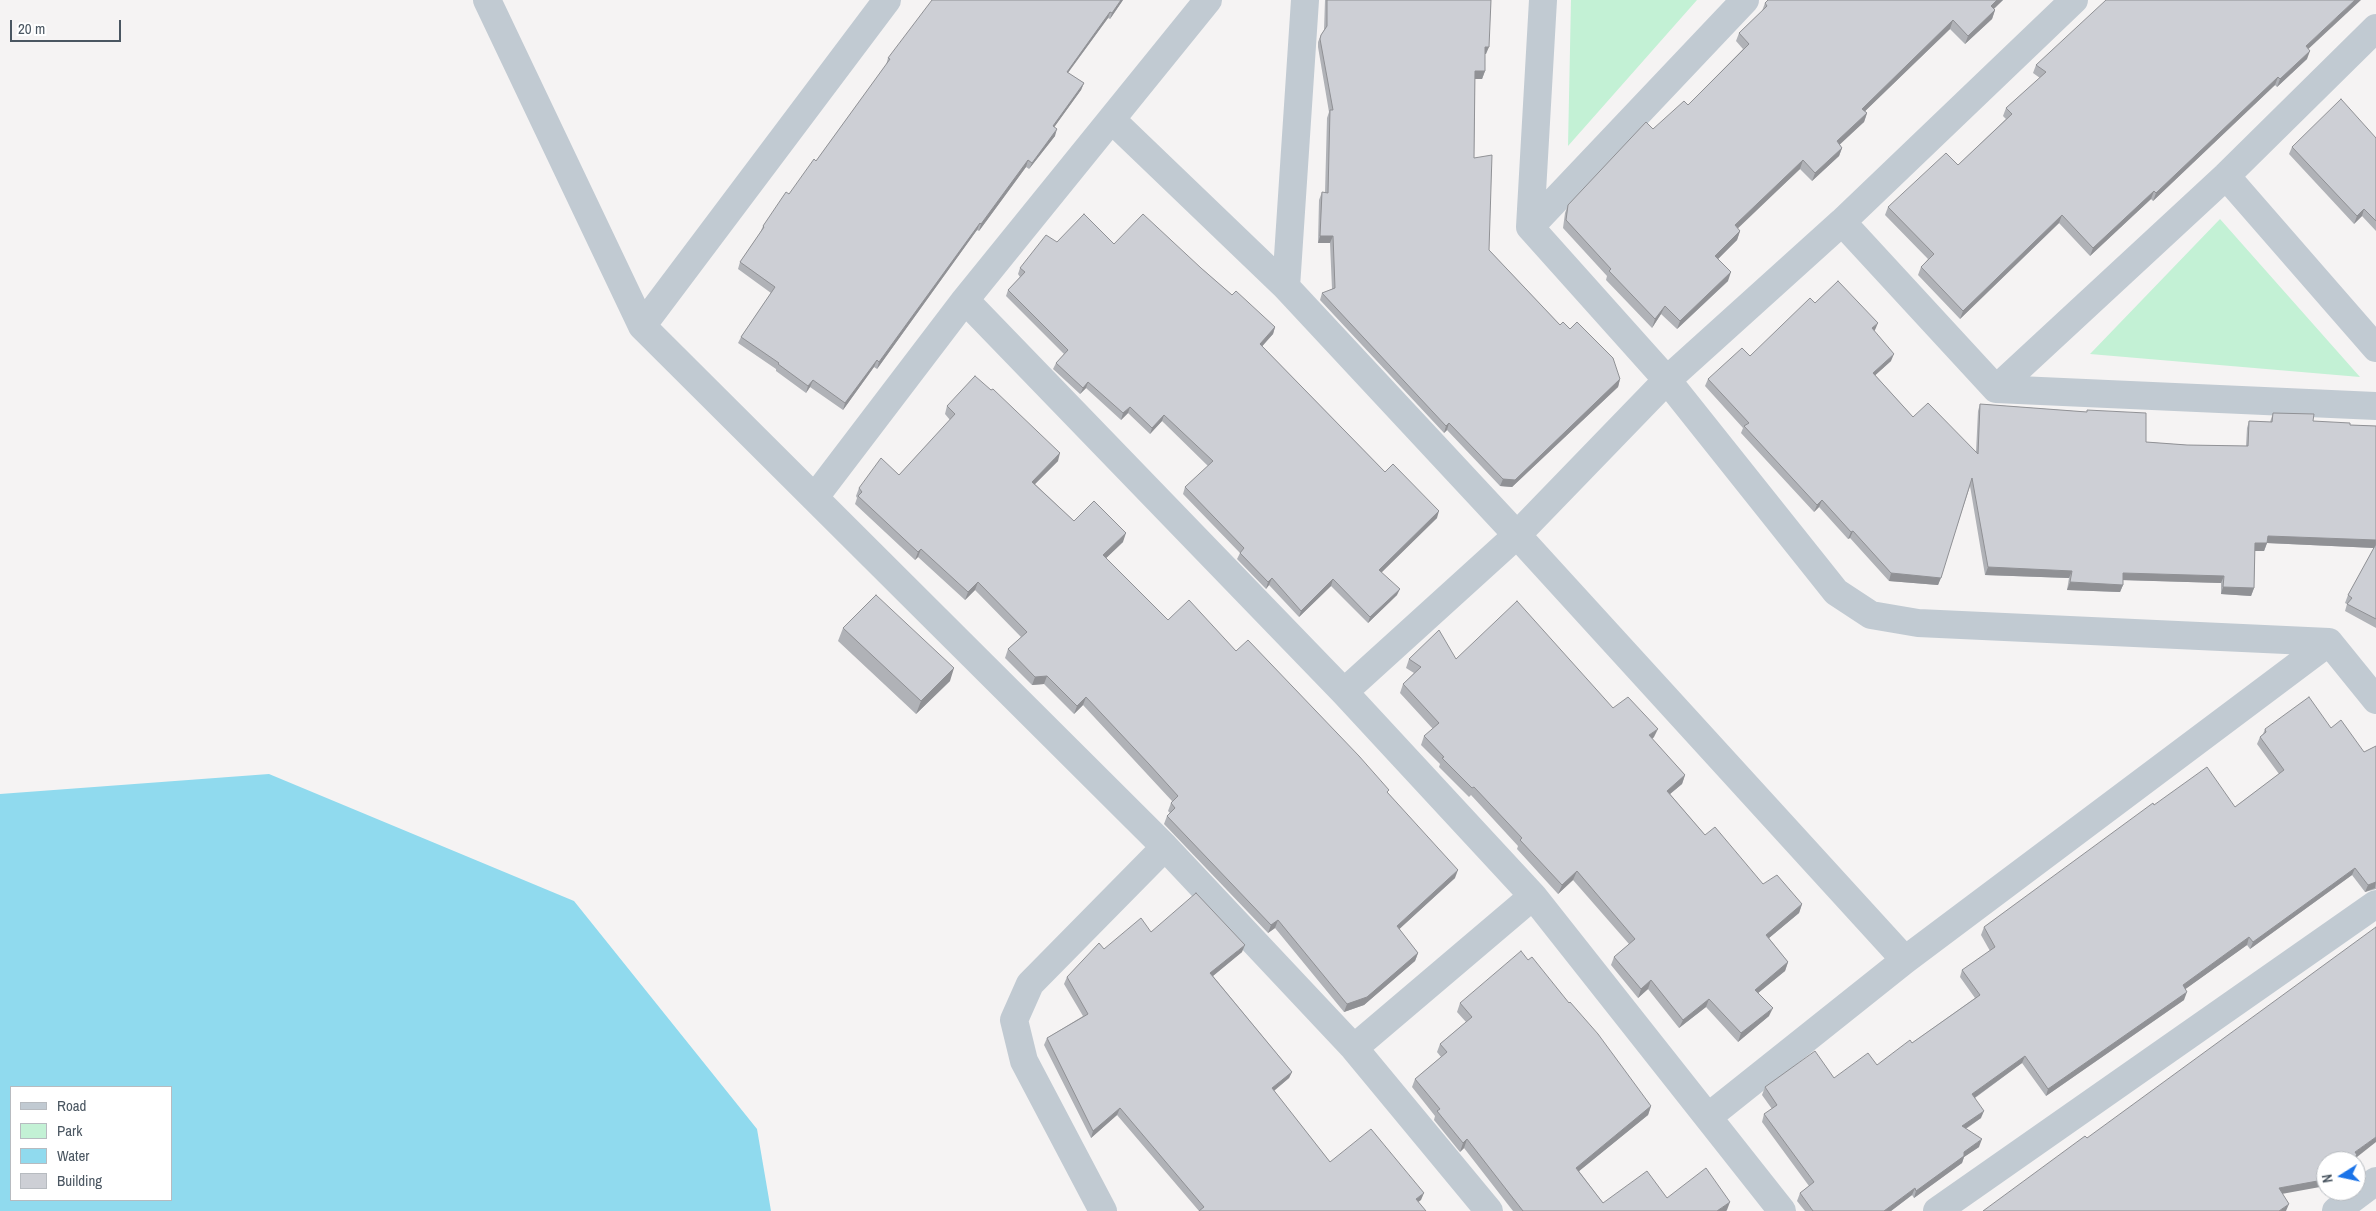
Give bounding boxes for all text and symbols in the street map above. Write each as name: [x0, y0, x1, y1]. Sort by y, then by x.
scale bar: [12, 10, 124, 42]
text: 20 m: [18, 18, 45, 39]
legend: [10, 1086, 172, 1201]
text: Road: [57, 1095, 86, 1116]
text: Park: [57, 1120, 82, 1141]
text: Water: [57, 1145, 89, 1166]
north arrow: [2316, 1151, 2366, 1201]
text: Building: [57, 1170, 102, 1191]
text: N: [2318, 1173, 2337, 1184]

